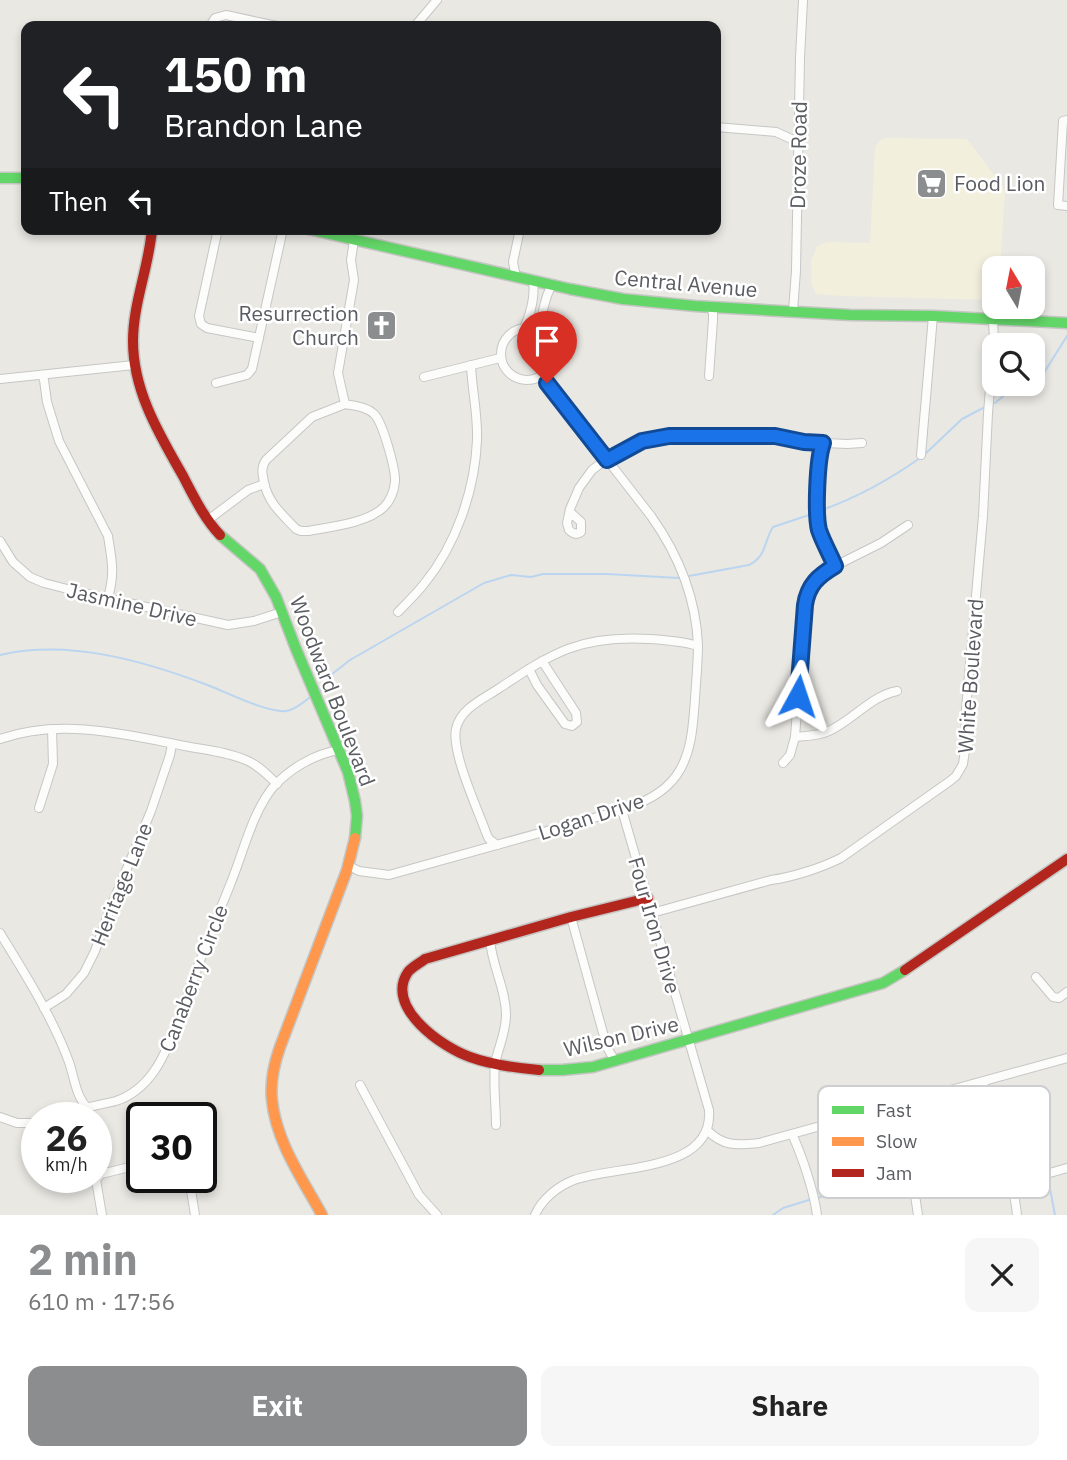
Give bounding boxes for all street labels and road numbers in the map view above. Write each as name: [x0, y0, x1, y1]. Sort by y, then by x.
street label: Droze Road: [783, 101, 813, 209]
street label: Central Avenue: [613, 263, 759, 303]
street label: Jasmine Drive: [64, 575, 200, 633]
street label: Woodward Boulevard: [284, 592, 382, 790]
street label: White Boulevard: [951, 598, 989, 754]
street label: Logan Drive: [534, 786, 648, 846]
street label: Heritage Lane: [84, 818, 158, 950]
street label: Four Iron Drive: [622, 853, 688, 997]
street label: Canaberry Circle: [152, 900, 234, 1056]
street label: Wilson Drive: [561, 1009, 681, 1063]

